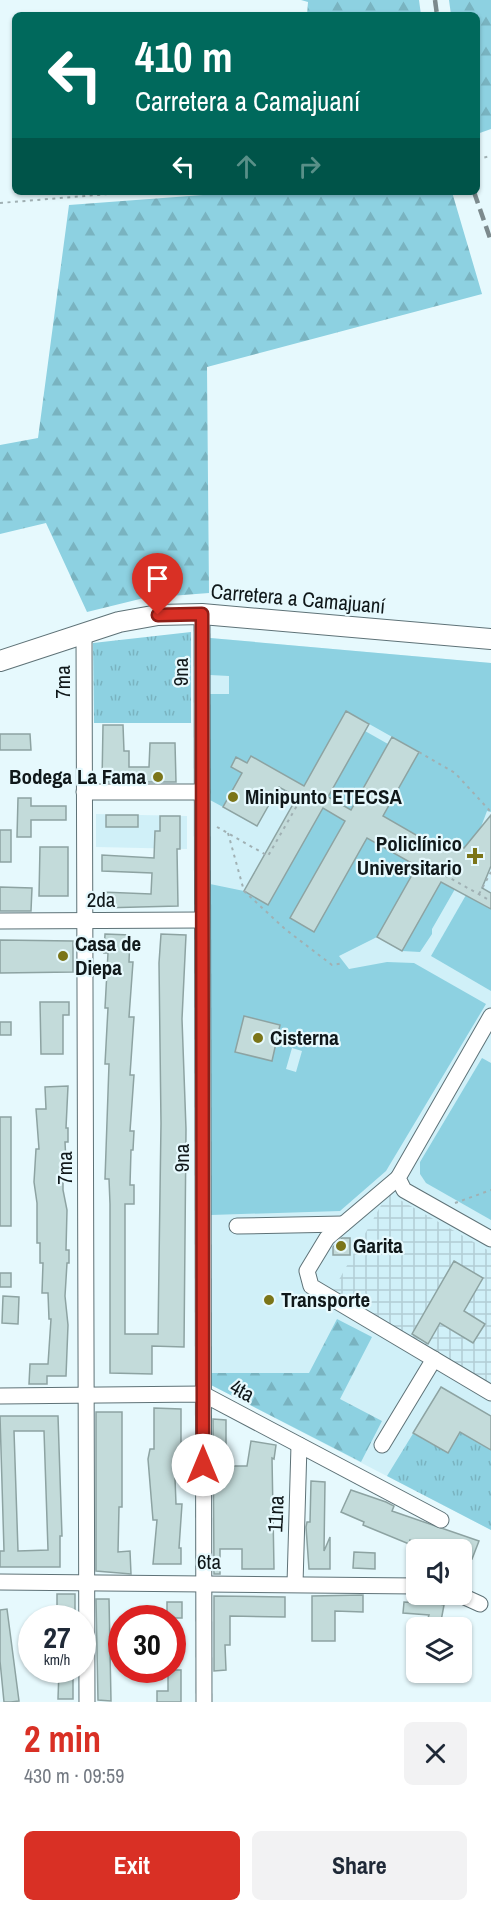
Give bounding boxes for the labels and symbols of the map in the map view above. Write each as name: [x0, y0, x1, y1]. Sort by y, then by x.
pin: [132, 553, 183, 615]
street label: Carretera a Camajuaní: [210, 576, 387, 621]
street label: 9na: [166, 657, 195, 686]
street label: 7ma: [48, 665, 77, 699]
place label: Bodega La Fama: [9, 762, 146, 791]
marker: Bodega La Fama: [151, 770, 165, 784]
place label: Minipunto ETECSA: [245, 782, 402, 811]
marker: Minipunto ETECSA: [226, 790, 240, 804]
place label: Policlínico Universitario: [357, 829, 462, 882]
marker: Policlínico Universitario: [466, 847, 484, 865]
street label: 2da: [87, 885, 116, 914]
place label: Casa de Diepa: [75, 929, 141, 982]
marker: Casa de Diepa: [56, 949, 70, 963]
place label: Cisterna: [270, 1023, 339, 1052]
marker: Cisterna: [251, 1031, 265, 1045]
street label: 9na: [167, 1143, 196, 1172]
street label: 7ma: [50, 1151, 79, 1185]
place label: Garita: [353, 1231, 403, 1260]
marker: Garita: [334, 1239, 348, 1253]
place label: Transporte: [281, 1285, 370, 1314]
marker: Transporte: [262, 1293, 276, 1307]
street label: 4ta: [225, 1372, 260, 1409]
position arrow: [171, 1433, 235, 1497]
street label: 11na: [260, 1495, 291, 1533]
street label: 6ta: [197, 1547, 221, 1576]
speed limit sign: 30: [108, 1605, 186, 1683]

